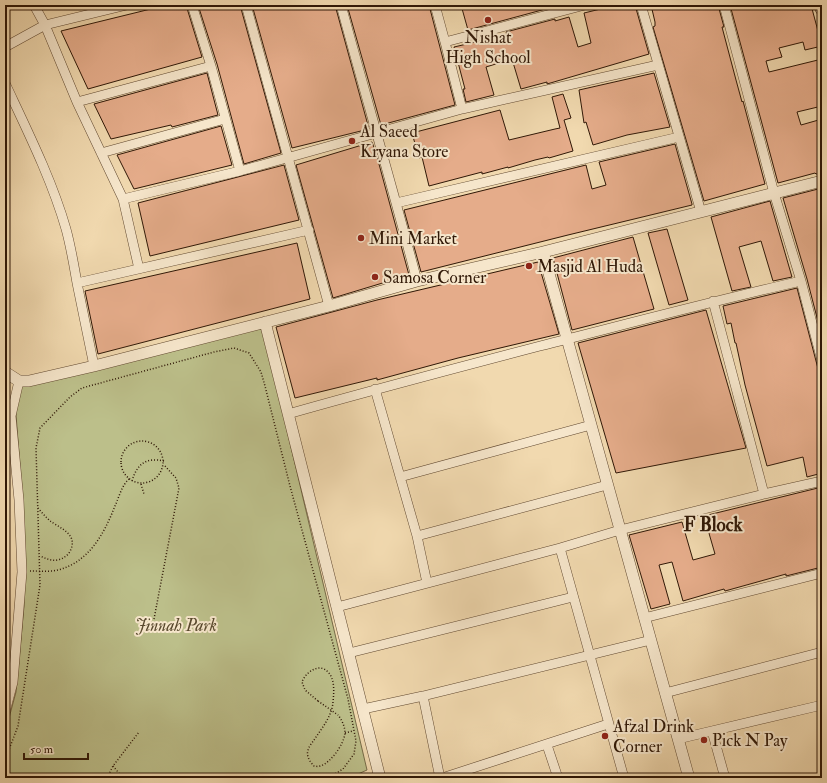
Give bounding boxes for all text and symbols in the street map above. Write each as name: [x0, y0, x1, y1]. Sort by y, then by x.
marker: Nishat High School: [483, 15, 493, 25]
place label: Nishat High School: [445, 27, 531, 68]
place label: Al Saeed Kryana Store: [359, 121, 448, 163]
marker: Al Saeed Kryana Store: [347, 136, 357, 146]
place label: Mini Market: [369, 228, 457, 249]
marker: Mini Market: [356, 233, 366, 243]
place label: Masjid Al Huda: [537, 256, 644, 277]
marker: Masjid Al Huda: [524, 261, 534, 271]
place label: Samosa Corner: [383, 267, 487, 288]
marker: Samosa Corner: [370, 272, 380, 282]
district label: F Block: [684, 513, 743, 537]
park label: Jinnah Park: [135, 615, 217, 636]
place label: Afzal Drink Corner: [612, 716, 694, 757]
place label: Pick N Pay: [712, 730, 788, 752]
marker: Afzal Drink Corner: [600, 731, 610, 741]
scale bar: [24, 735, 88, 761]
marker: Pick N Pay: [699, 735, 709, 745]
text: 50 m: [30, 742, 54, 757]

